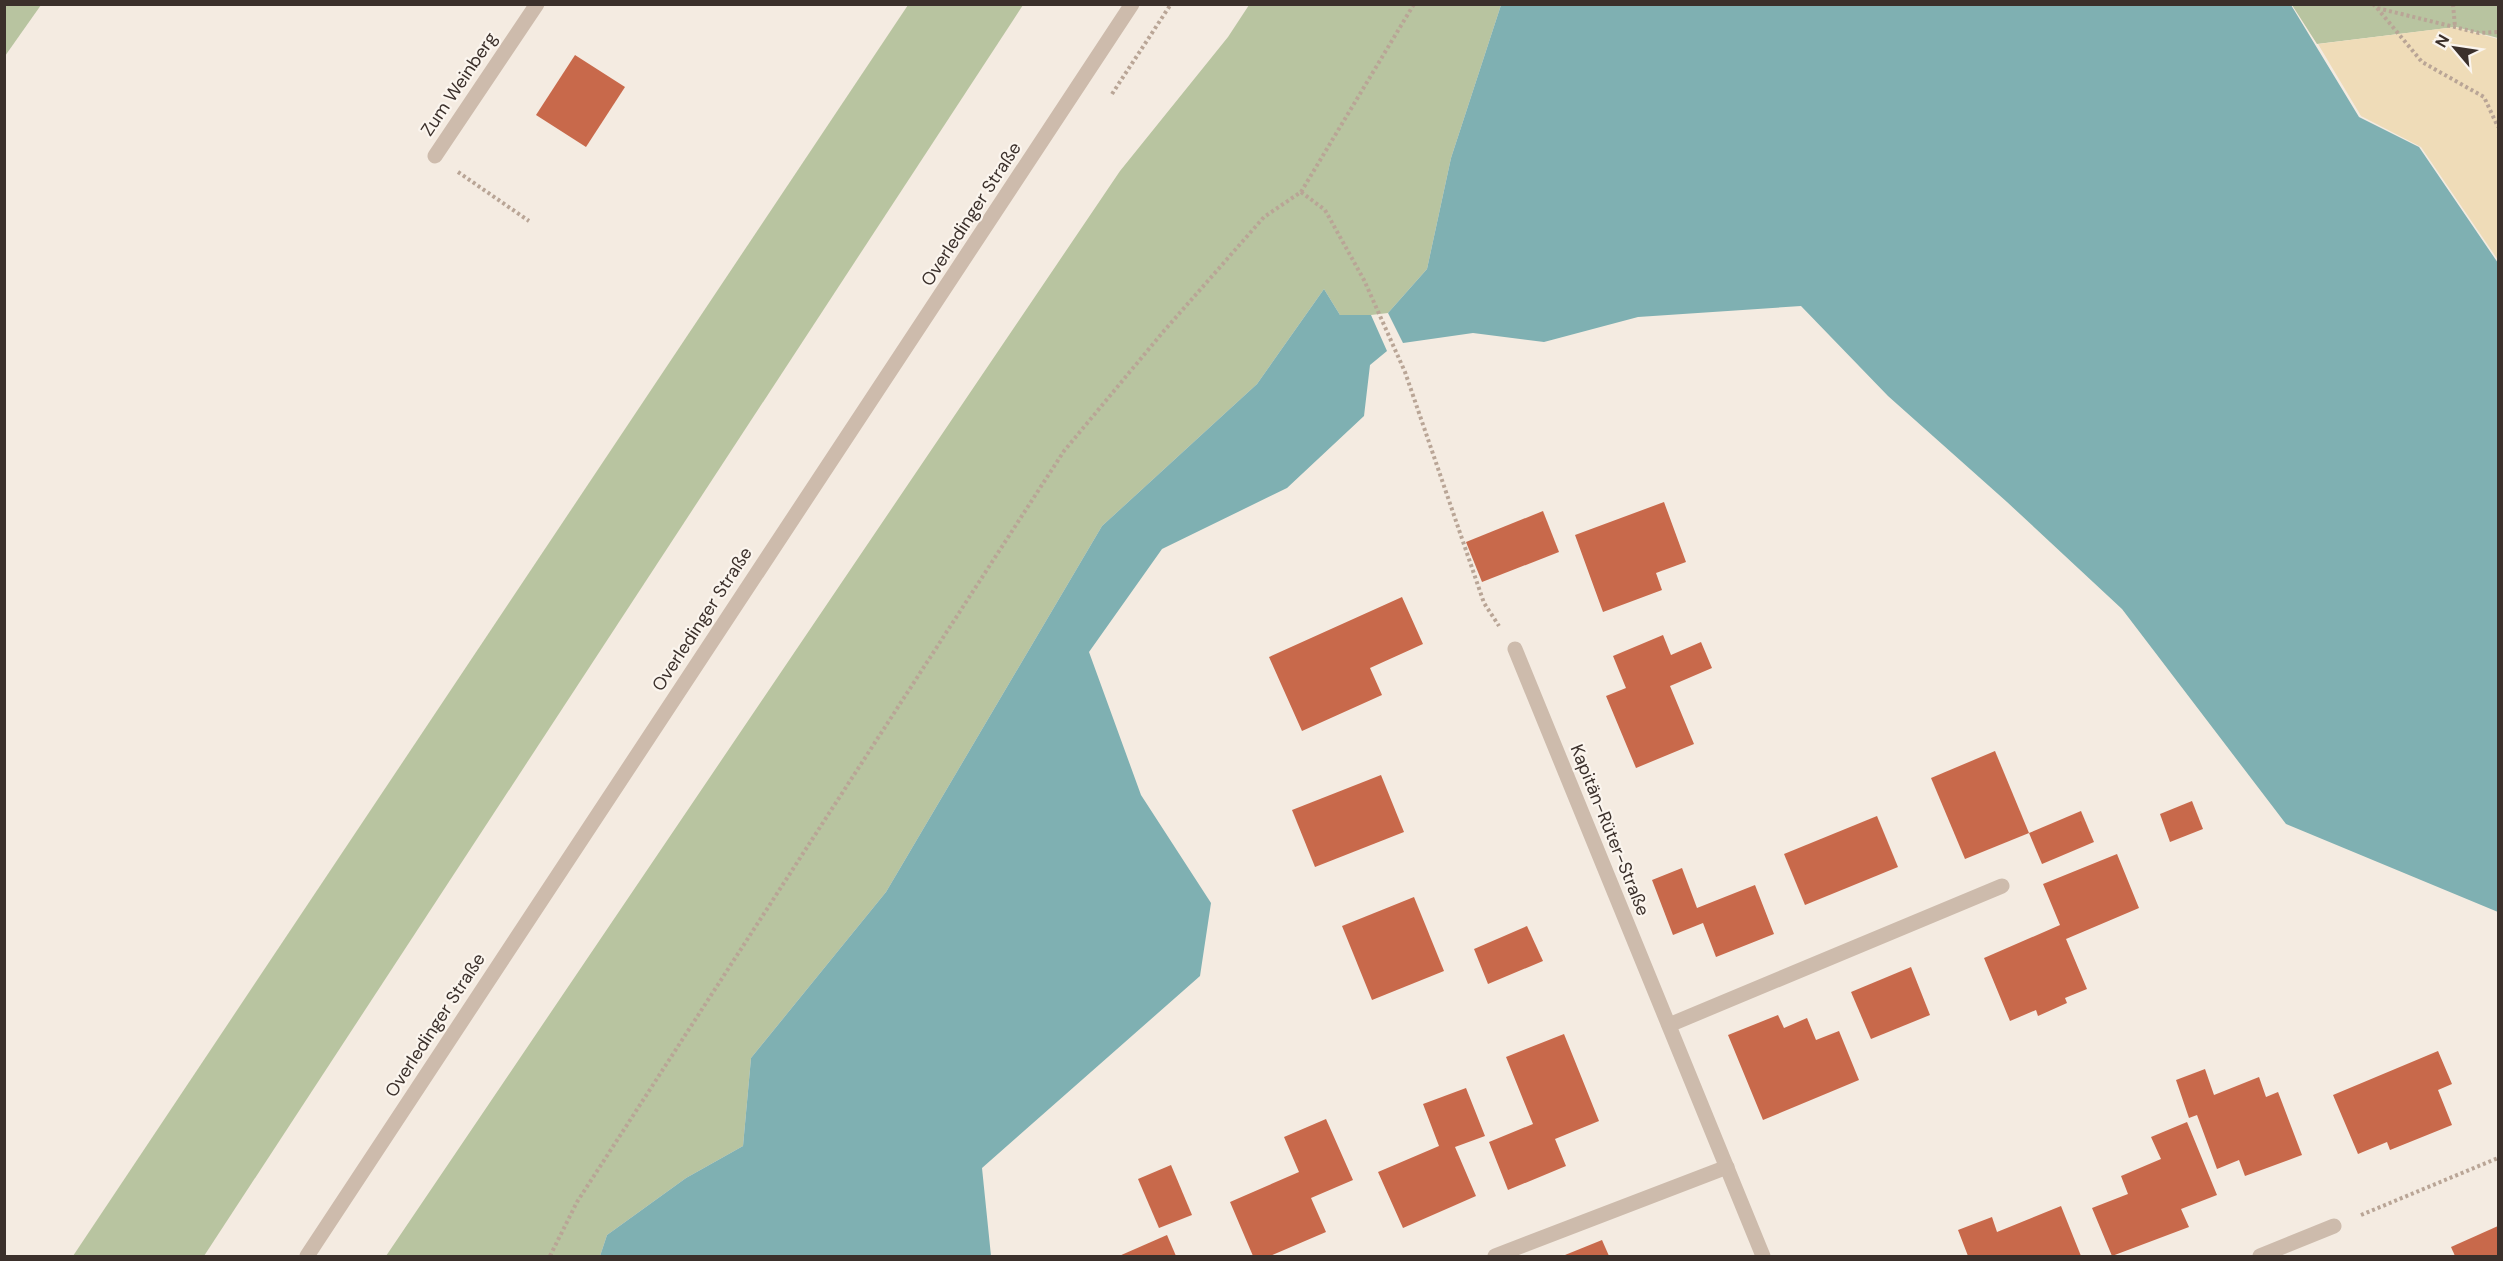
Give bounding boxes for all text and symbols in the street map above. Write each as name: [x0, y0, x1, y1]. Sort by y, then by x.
north arrow: [2425, 18, 2485, 78]
street label: Zum Weinberg: [415, 27, 503, 141]
text: N: [2430, 31, 2454, 51]
street label: Overledinger Straße: [915, 137, 1027, 291]
street label: Overledinger Straße: [646, 542, 758, 696]
street label: Kapitän-Rüter-Straße: [1565, 741, 1655, 919]
street label: Overledinger Straße: [379, 948, 491, 1102]

